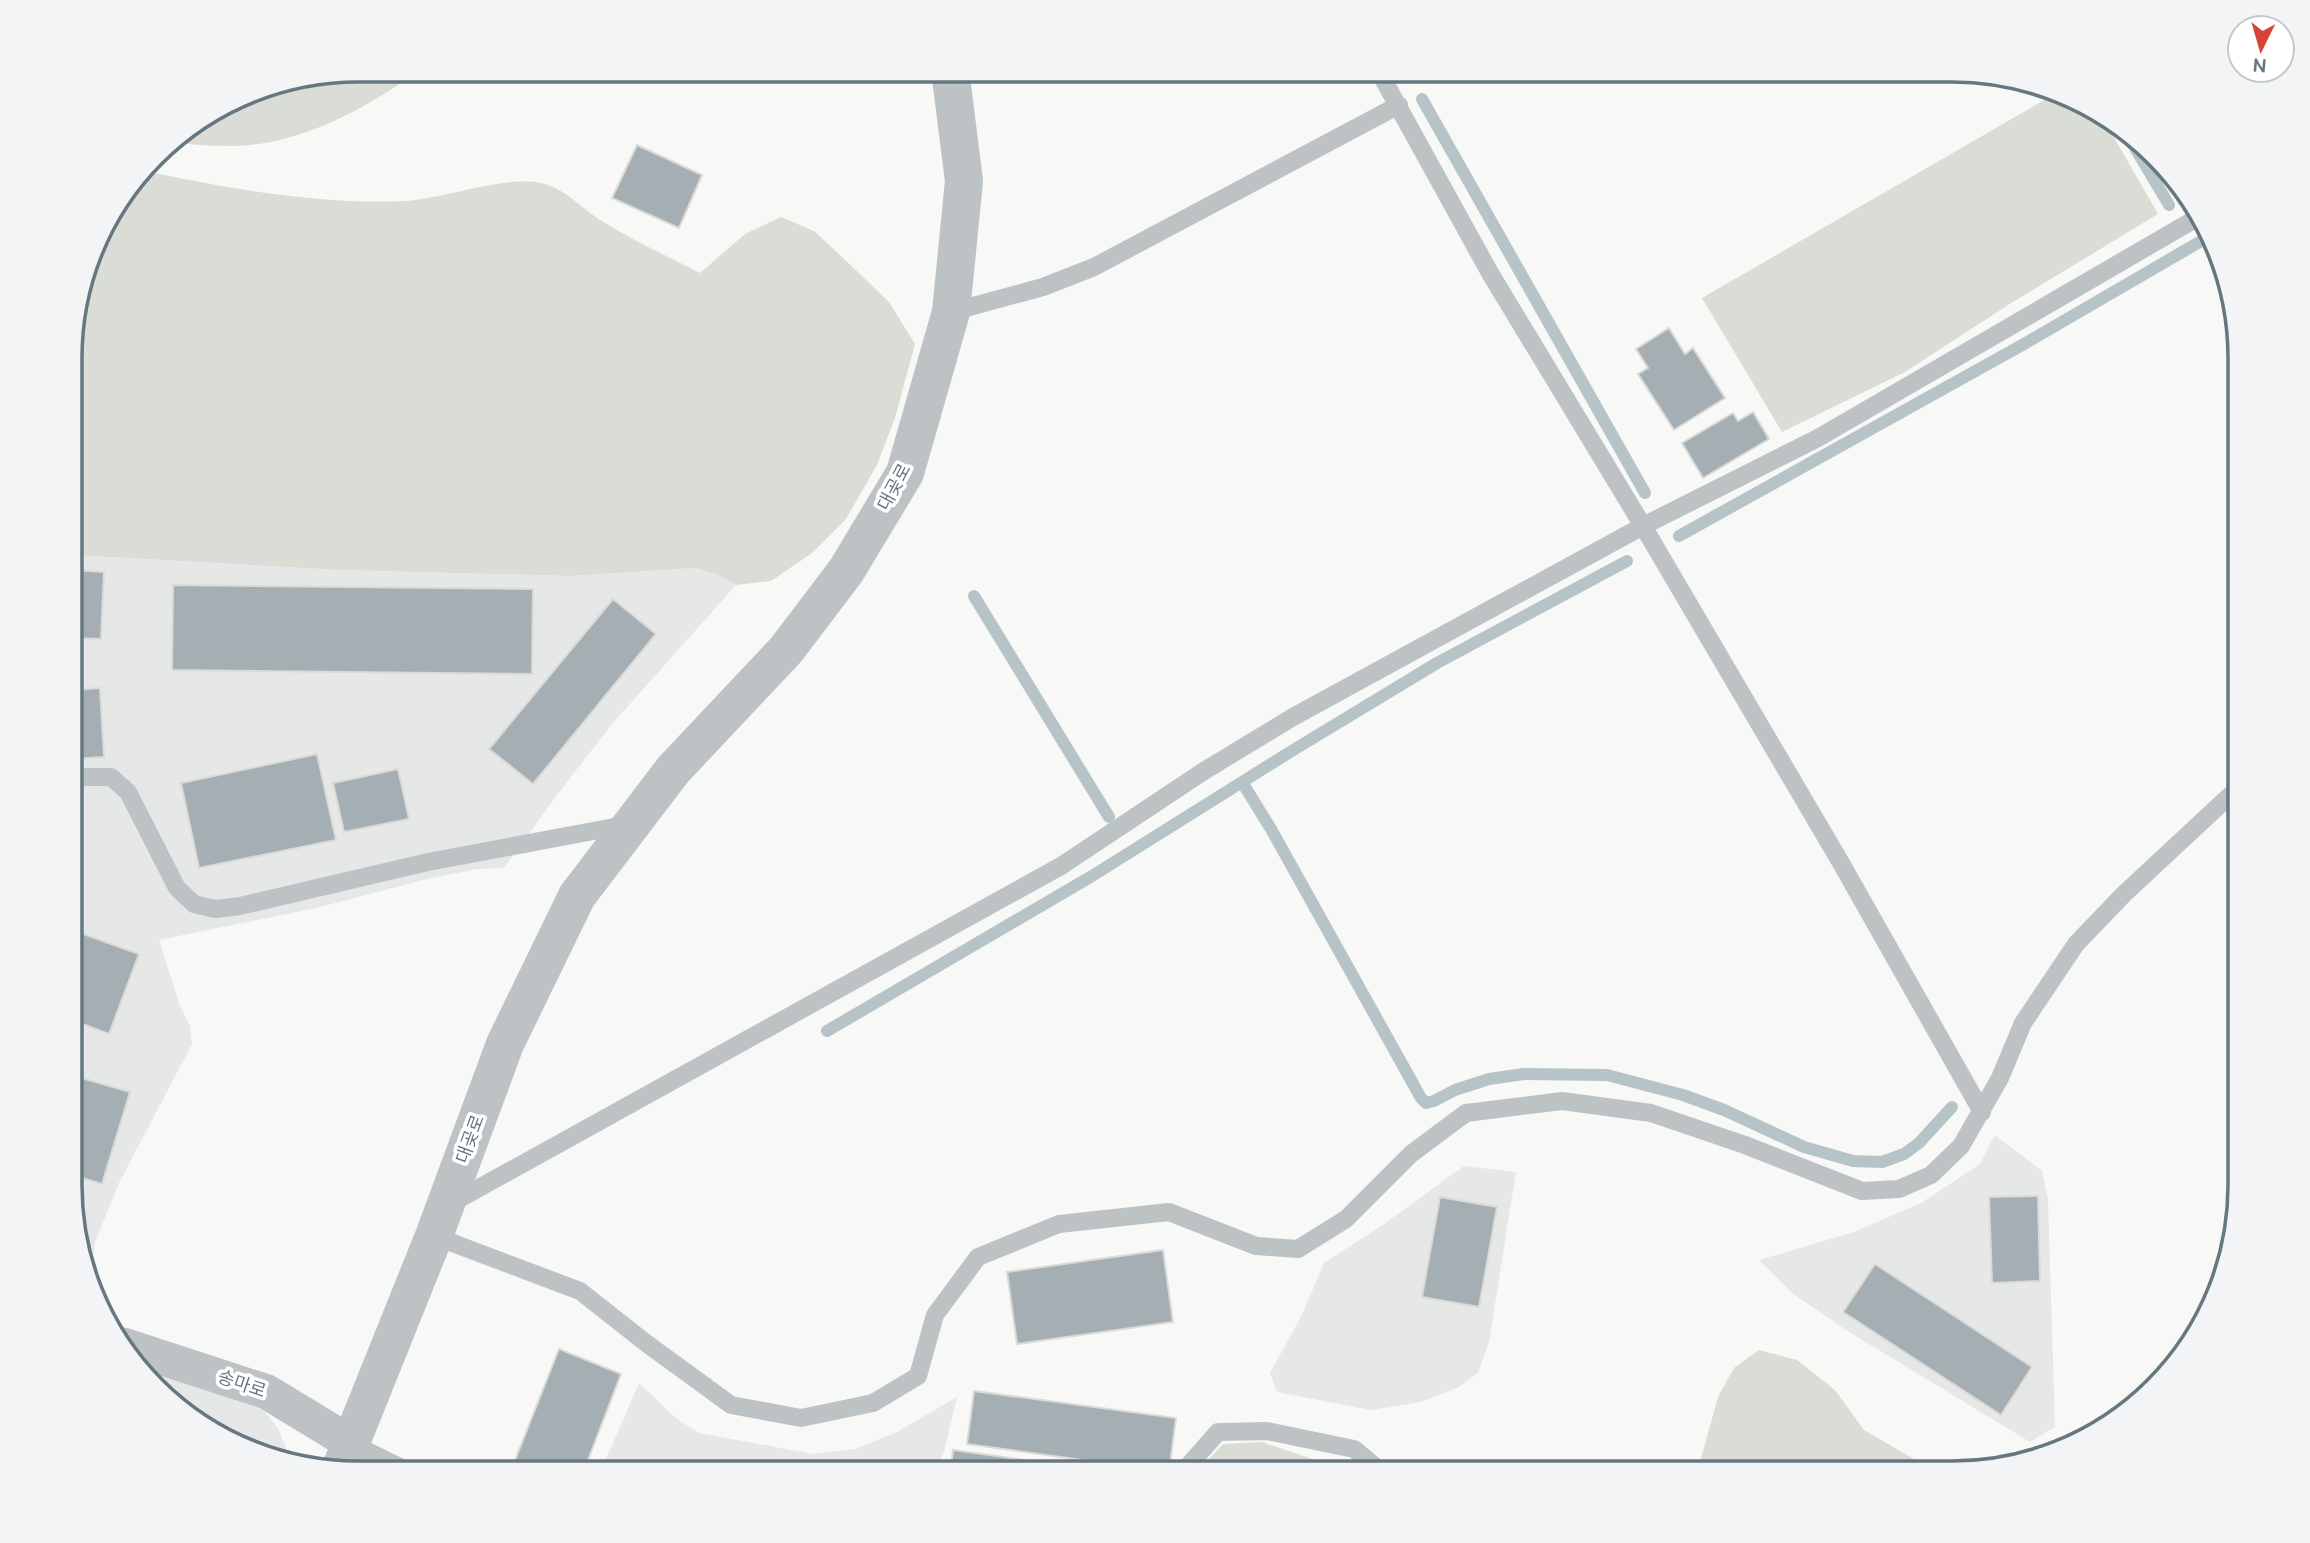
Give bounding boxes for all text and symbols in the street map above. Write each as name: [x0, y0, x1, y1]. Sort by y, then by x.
north arrow: [2226, 14, 2296, 84]
text: N: [2251, 54, 2268, 78]
street label: 대곶로: [873, 460, 914, 513]
street label: 대곶로: [451, 1112, 487, 1165]
street label: 송마로: [216, 1366, 269, 1401]

